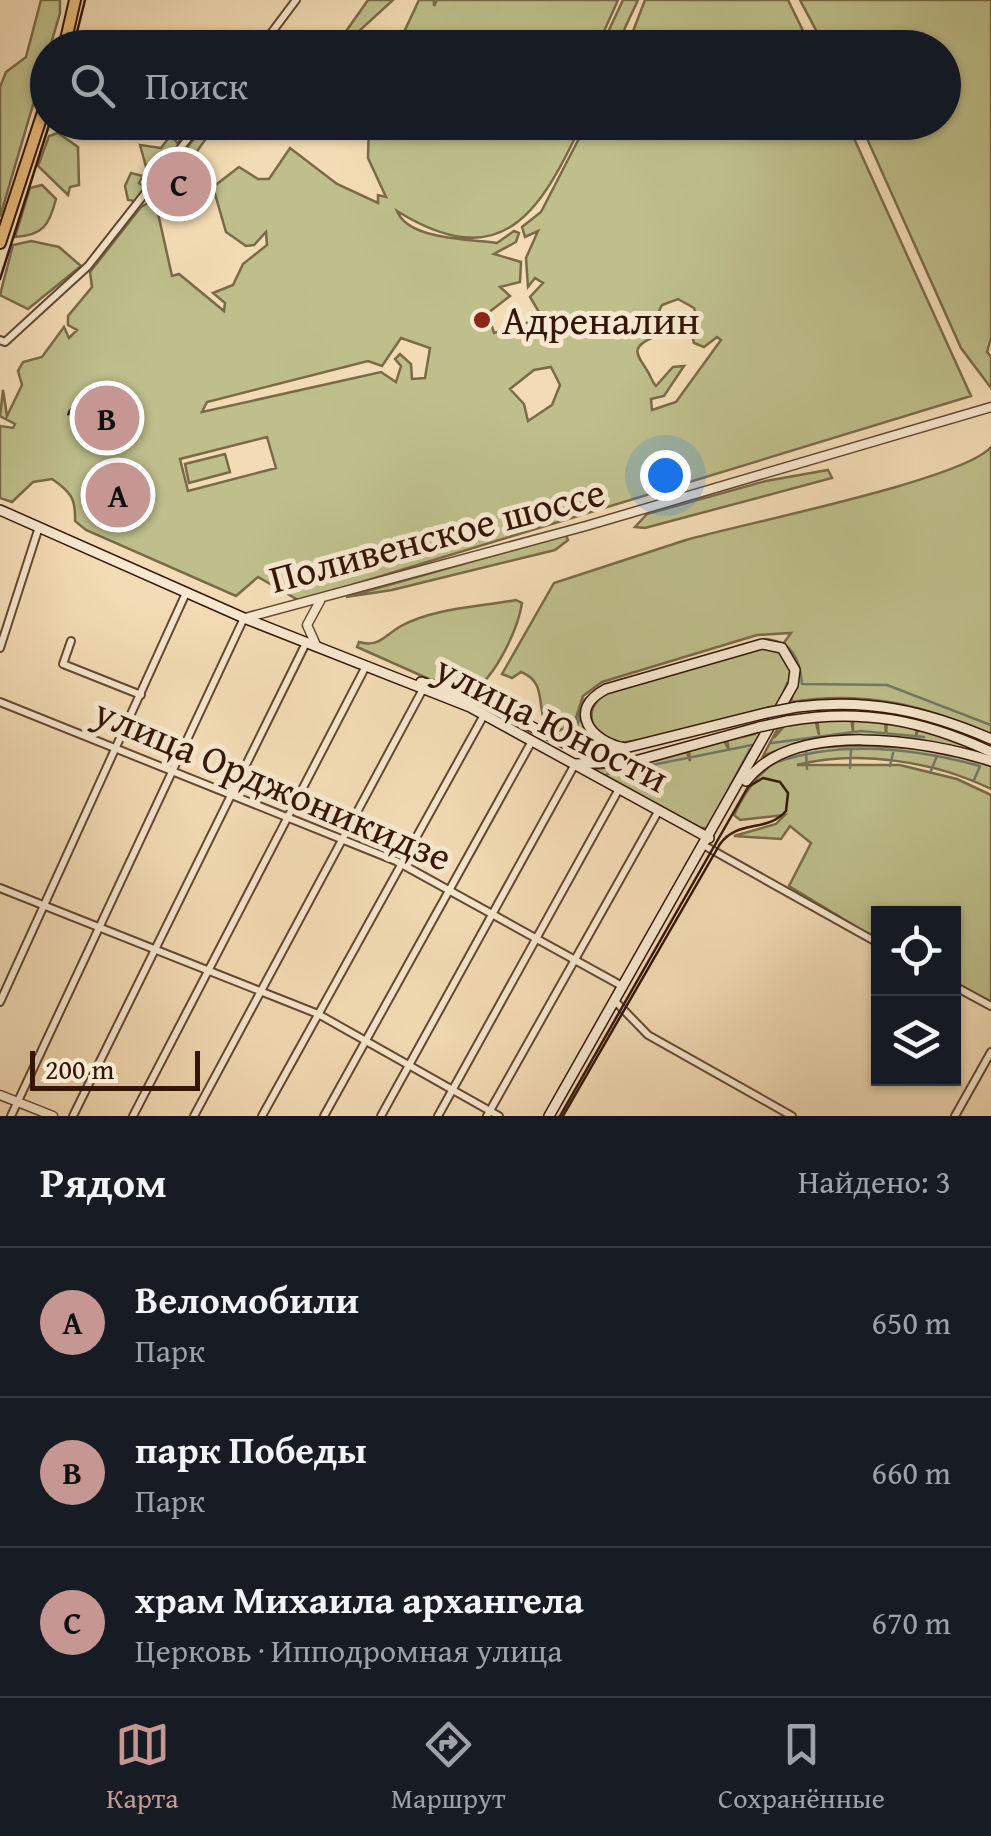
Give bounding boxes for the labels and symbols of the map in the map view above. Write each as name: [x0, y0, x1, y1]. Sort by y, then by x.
pin: C: [146, 146, 212, 222]
place label: Адреналин: [502, 290, 700, 349]
marker: Адреналин: [471, 309, 493, 331]
pin: B: [74, 380, 140, 456]
your location: [640, 450, 691, 501]
pin: A: [86, 458, 150, 532]
street label: Поливенское шоссе: [263, 461, 611, 608]
street label: улица Юности: [424, 638, 679, 807]
street label: улица Орджоникидзе: [84, 681, 461, 886]
scale bar: [30, 1046, 200, 1090]

